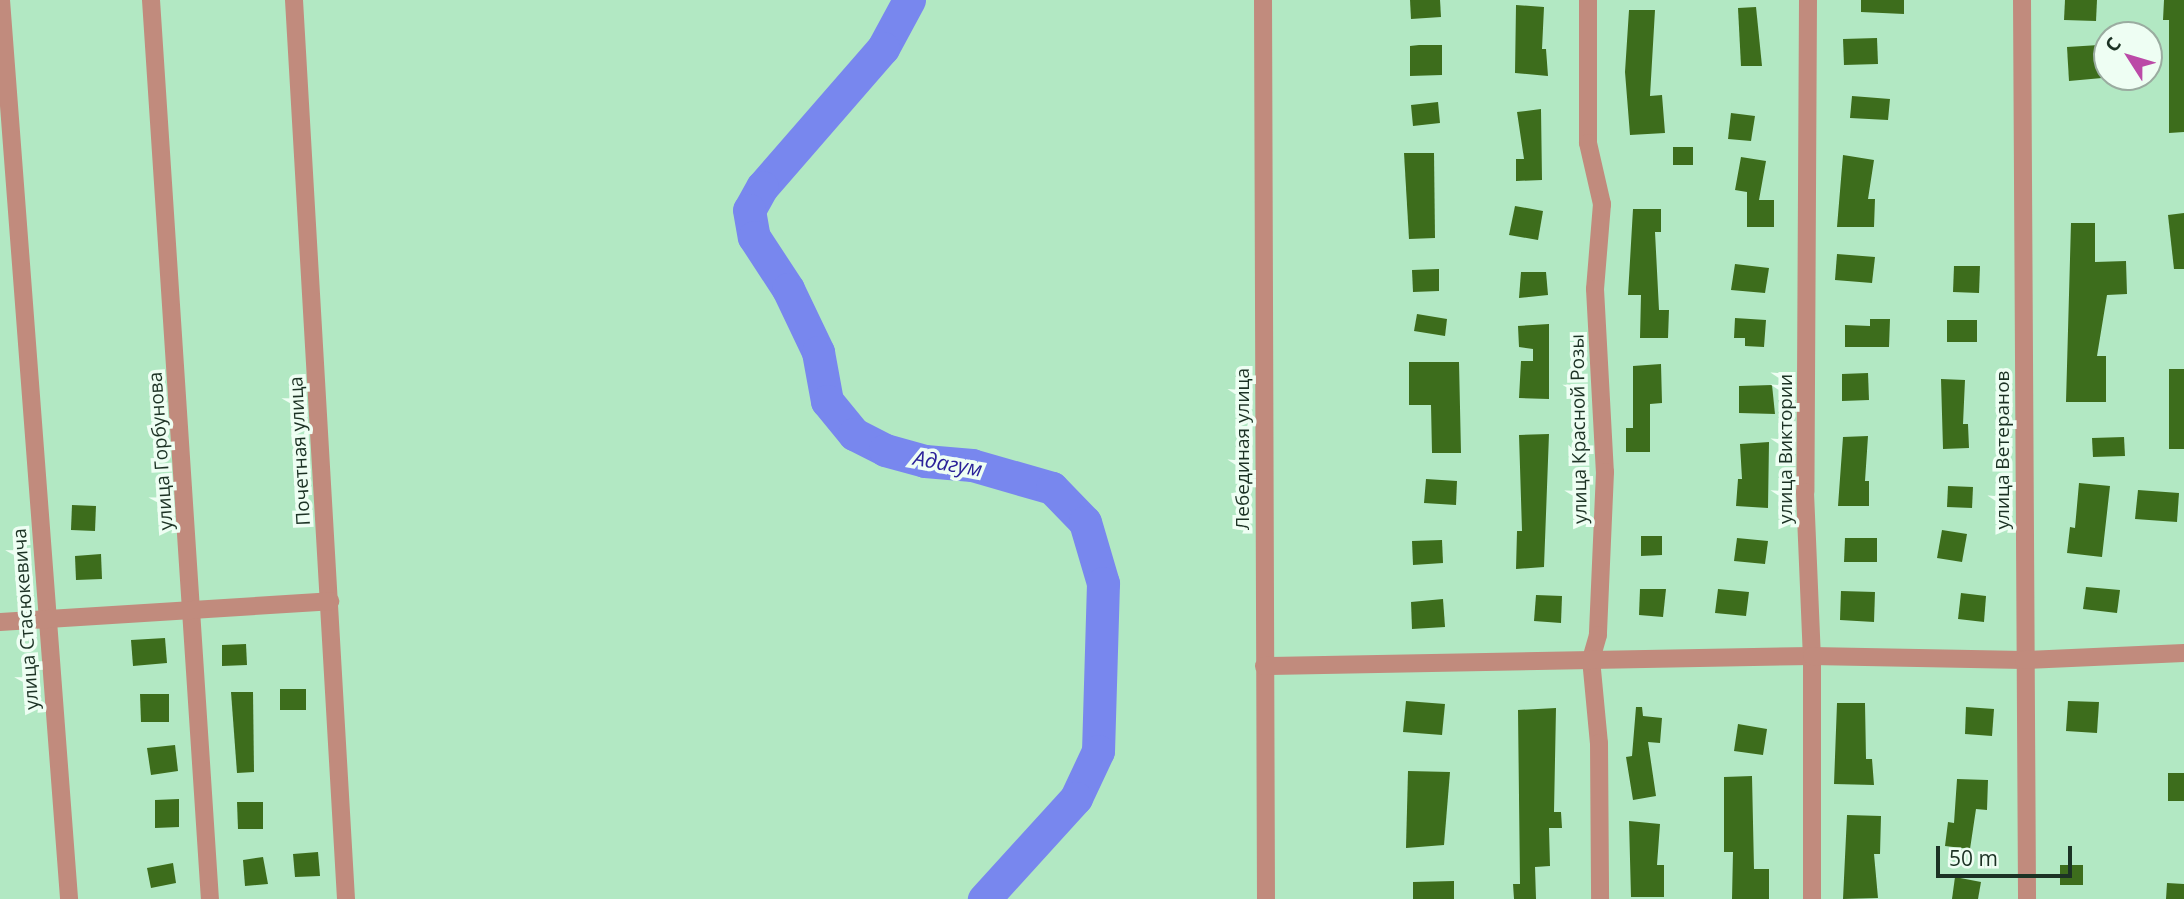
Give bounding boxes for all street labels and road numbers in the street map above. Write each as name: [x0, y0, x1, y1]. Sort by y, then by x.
street label: улица Красной Розы: [1566, 334, 1592, 524]
street label: Лебединая улица: [1232, 368, 1254, 530]
street label: улица Горбунова: [144, 371, 178, 531]
street label: улица Ветеранов: [1992, 371, 2014, 529]
street label: улица Виктории: [1775, 374, 1797, 524]
street label: Почетная улица: [285, 376, 315, 526]
street label: улица Стасюкевича: [8, 528, 44, 710]

